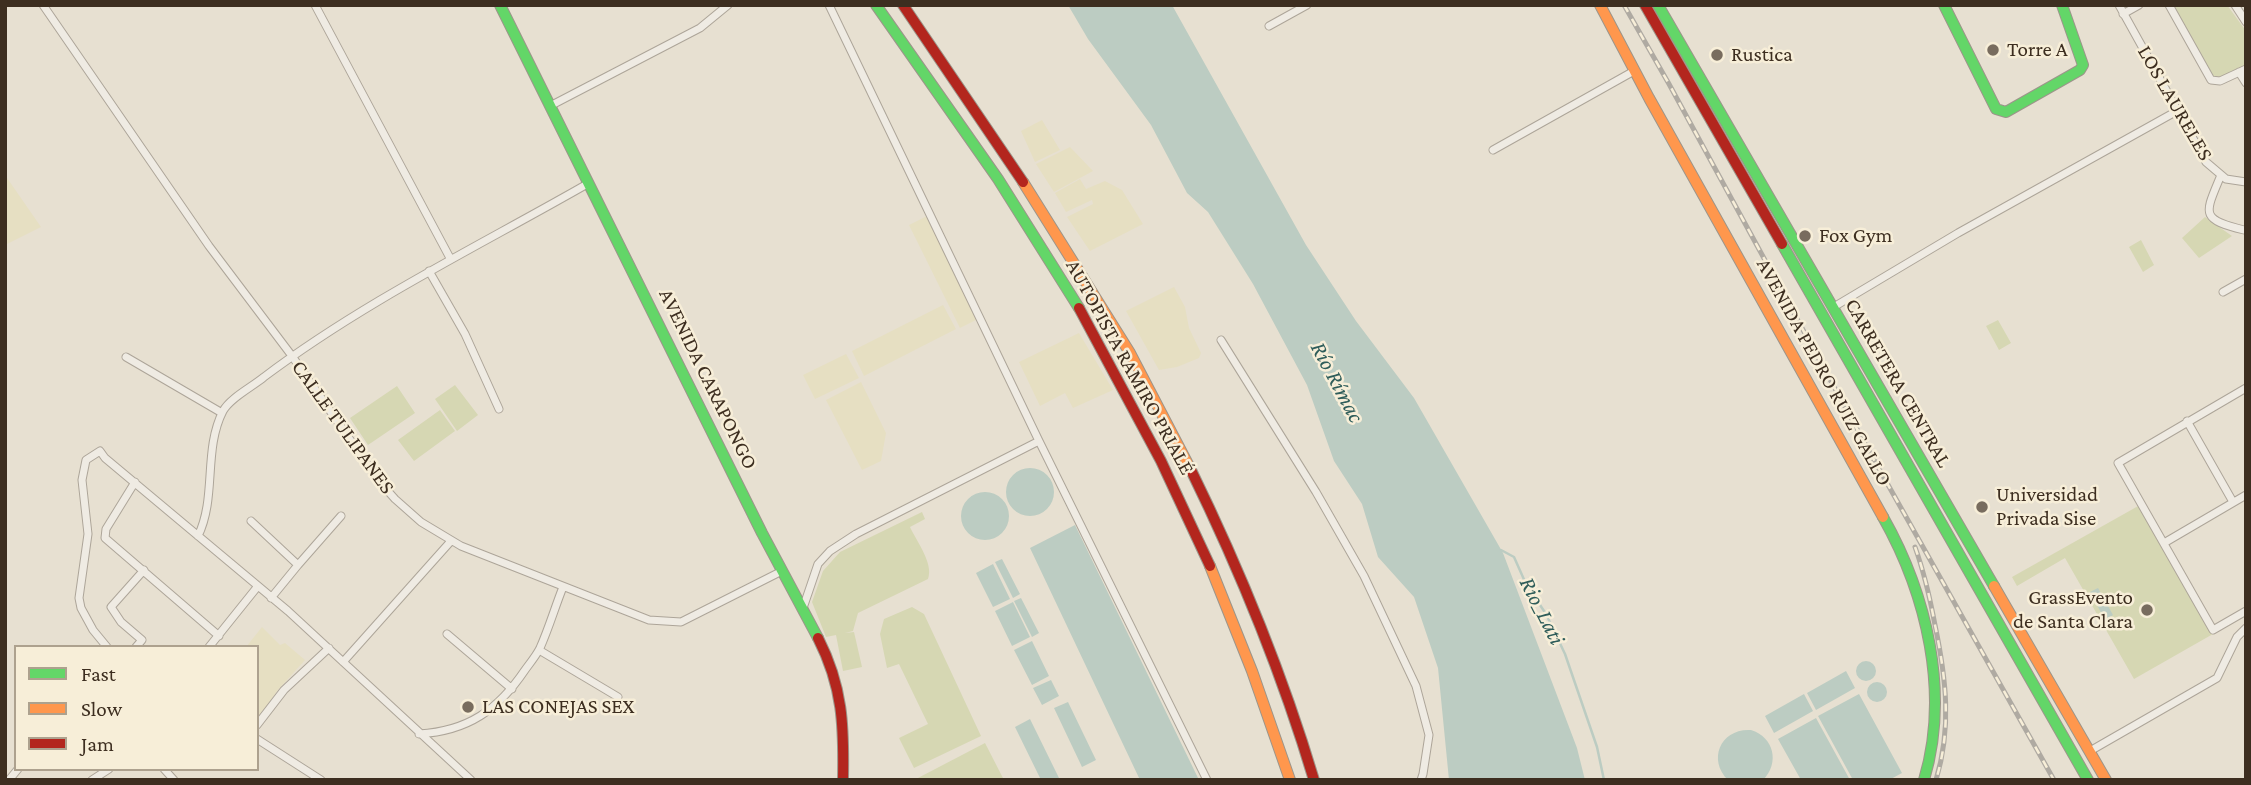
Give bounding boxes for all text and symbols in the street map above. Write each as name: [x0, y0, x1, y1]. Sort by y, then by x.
place label: Torre A: [2007, 37, 2068, 63]
street label: LOS LAURELES: [2132, 41, 2218, 165]
place label: Rustica: [1731, 42, 1793, 68]
marker: Torre A: [1985, 42, 2001, 58]
marker: Rustica: [1709, 47, 1725, 63]
place label: Fox Gym: [1819, 223, 1892, 249]
marker: Fox Gym: [1797, 228, 1813, 244]
street label: AVENIDA PEDRO RUIZ GALLO: [1751, 254, 1897, 490]
street label: AUTOPISTA RAMIRO PRIALÉ: [1060, 255, 1200, 479]
street label: AVENIDA CARAPONGO: [653, 285, 763, 473]
street label: CARRETERA CENTRAL: [1839, 294, 1957, 472]
water label: Río Rímac: [1304, 337, 1370, 427]
street label: CALLE TULIPANES: [286, 355, 400, 499]
place label: Universidad Privada Sise: [1996, 482, 2098, 532]
marker: Universidad Privada Sise: [1974, 499, 1990, 515]
water label: Rio_Lati: [1513, 572, 1571, 650]
place label: GrassEvento de Santa Clara: [2013, 585, 2133, 635]
marker: GrassEvento de Santa Clara: [2139, 602, 2155, 618]
legend: [14, 645, 259, 771]
text: Fast: [81, 662, 116, 686]
place label: LAS CONEJAS SEX: [482, 694, 634, 720]
text: Slow: [81, 697, 122, 721]
marker: LAS CONEJAS SEX: [460, 699, 476, 715]
text: Jam: [81, 732, 114, 756]

